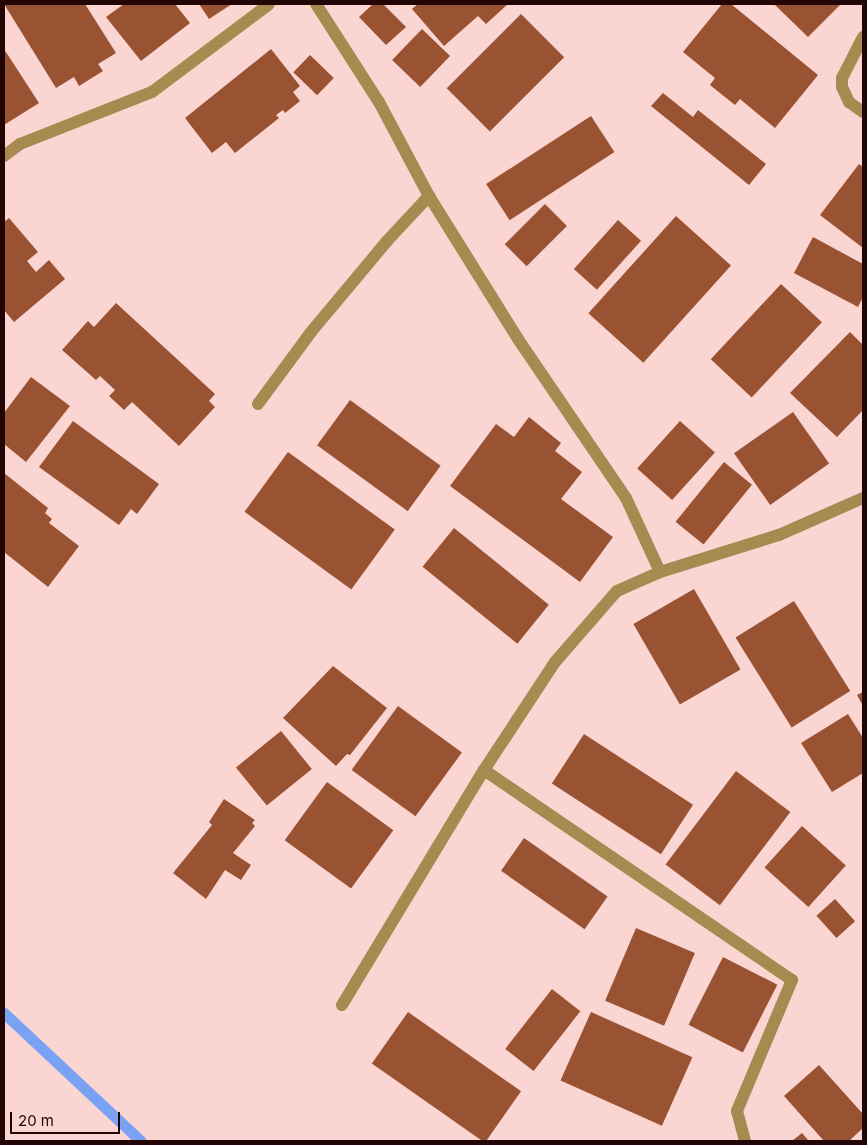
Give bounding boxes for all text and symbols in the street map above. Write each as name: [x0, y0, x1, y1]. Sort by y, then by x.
scale bar: [12, 1102, 122, 1134]
text: 20 m: [18, 1111, 54, 1130]

